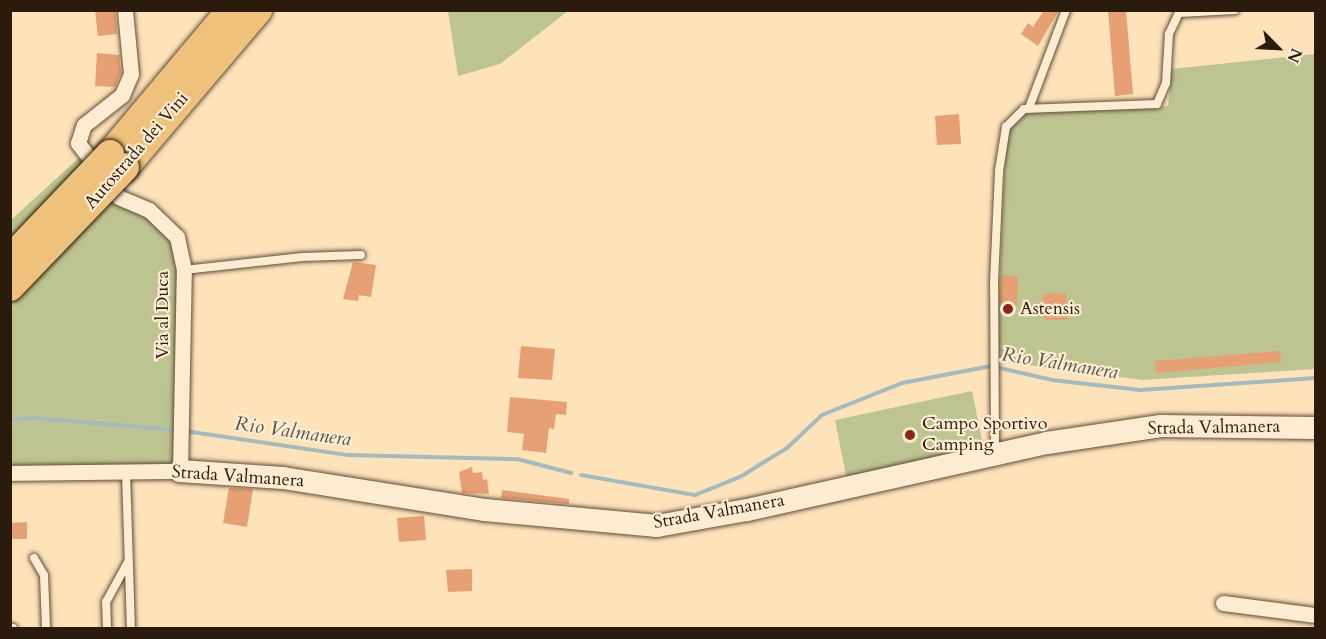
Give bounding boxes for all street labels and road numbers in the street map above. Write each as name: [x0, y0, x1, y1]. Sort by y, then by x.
street label: Autostrada dei Vini: [80, 88, 194, 214]
street label: Via al Duca: [152, 271, 174, 359]
street label: Strada Valmanera: [1148, 416, 1280, 440]
street label: Strada Valmanera: [171, 462, 305, 492]
street label: Strada Valmanera: [652, 490, 786, 534]

